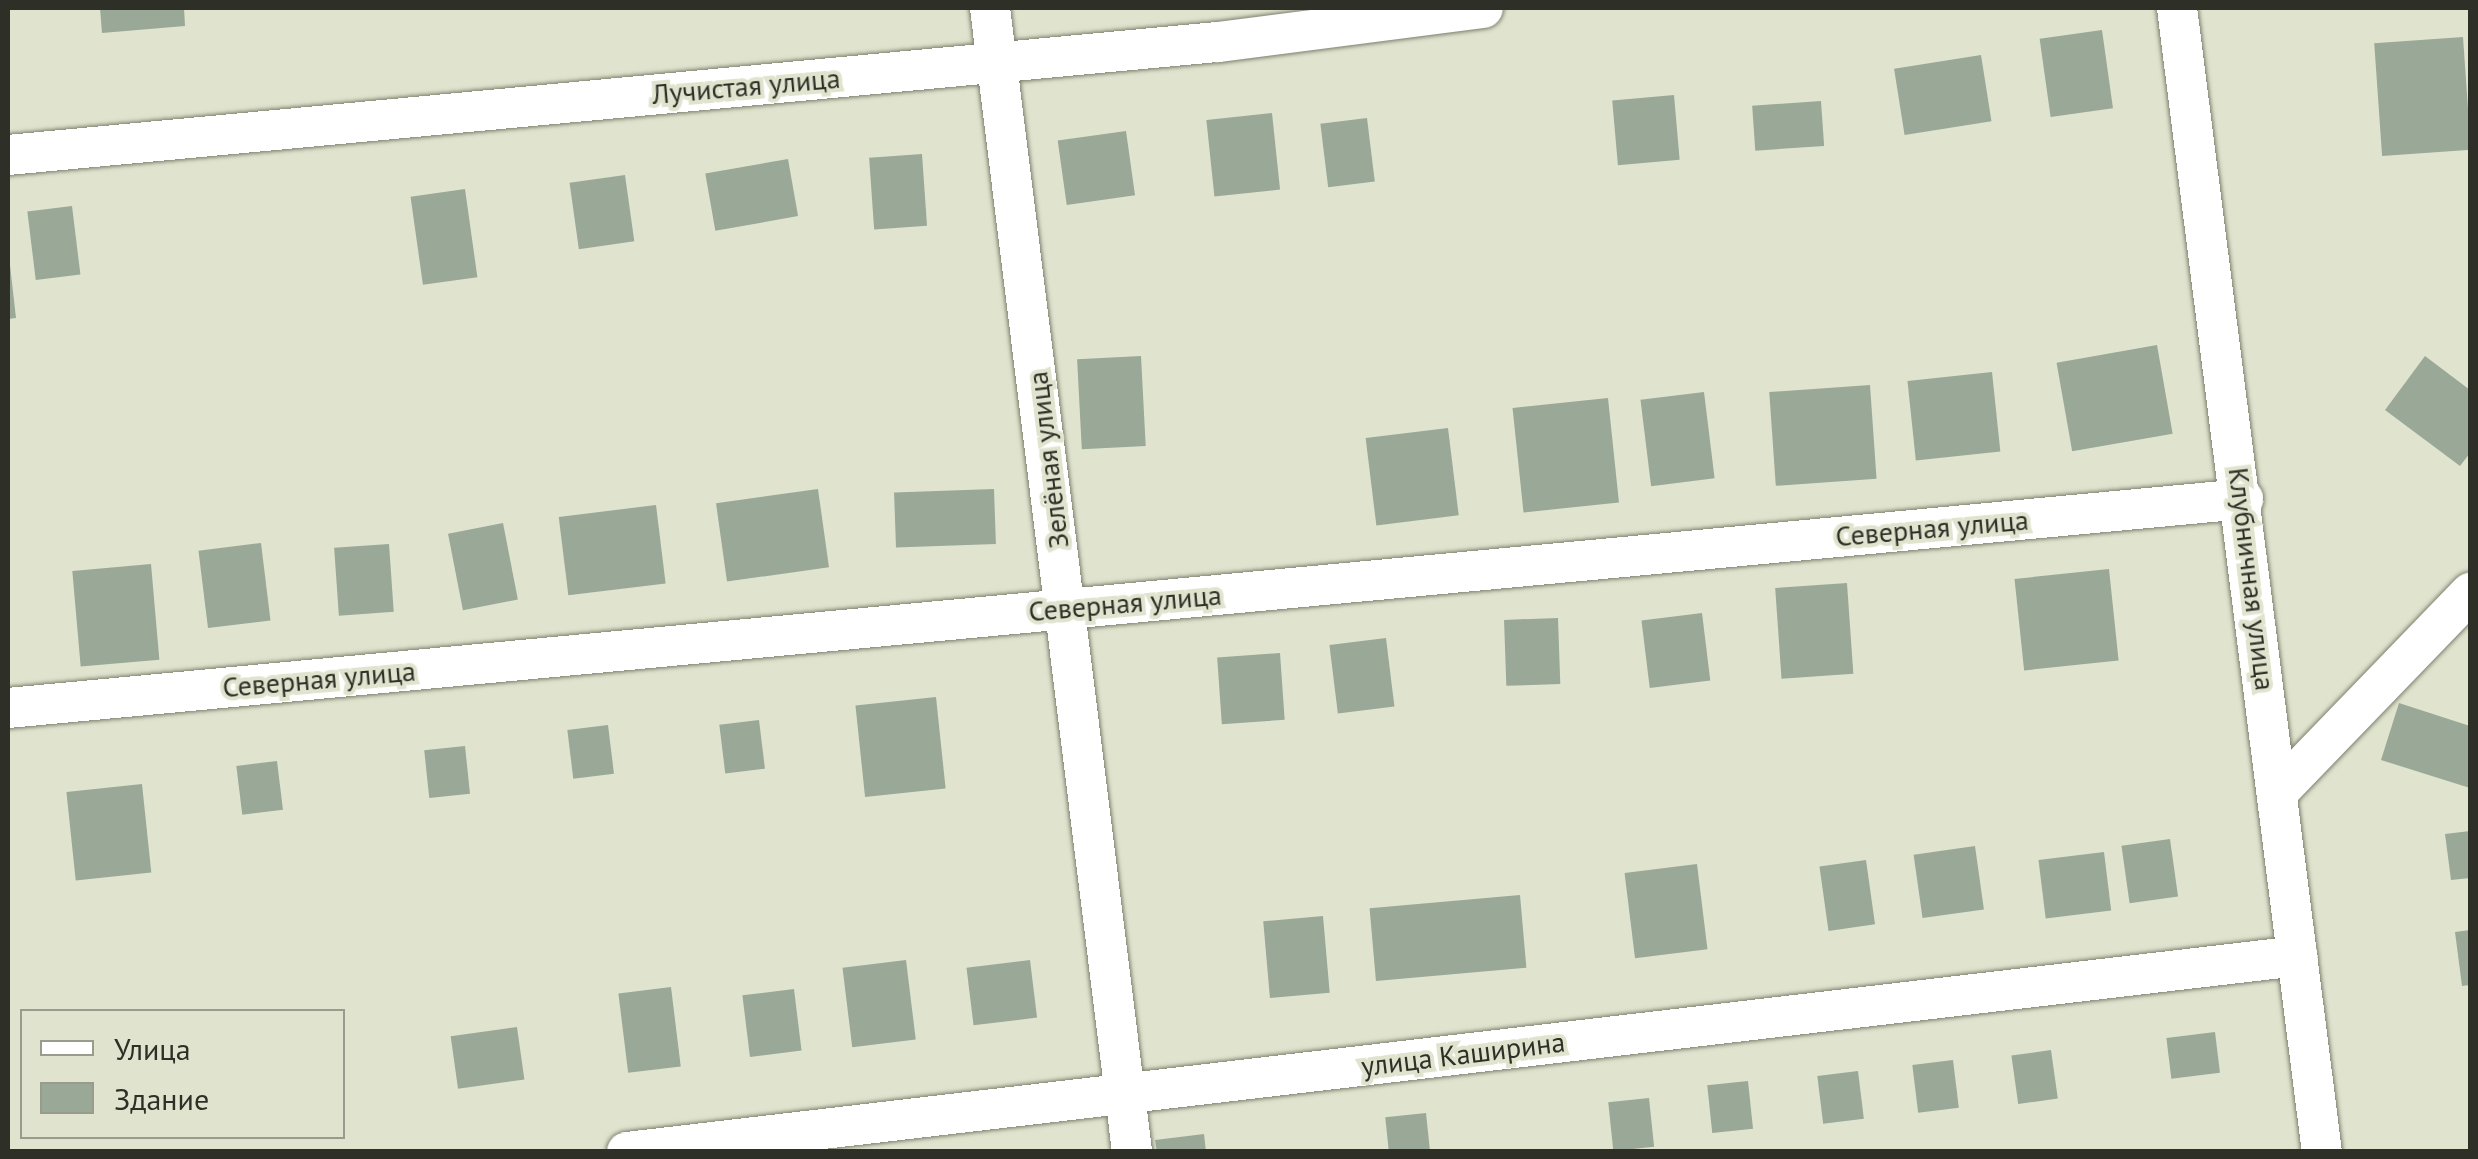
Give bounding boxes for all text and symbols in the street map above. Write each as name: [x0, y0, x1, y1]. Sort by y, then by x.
street label: Лучистая улица: [651, 61, 841, 111]
street label: Зелёная улица: [1020, 370, 1076, 550]
street label: Клубничная улица: [2222, 466, 2282, 692]
street label: Северная улица: [1834, 503, 2030, 553]
street label: Северная улица: [1027, 578, 1223, 628]
street label: Северная улица: [221, 654, 417, 704]
legend: [20, 1009, 345, 1139]
street label: улица Каширина: [1359, 1025, 1567, 1083]
text: Улица: [114, 1029, 191, 1068]
text: Здание: [114, 1079, 209, 1118]

